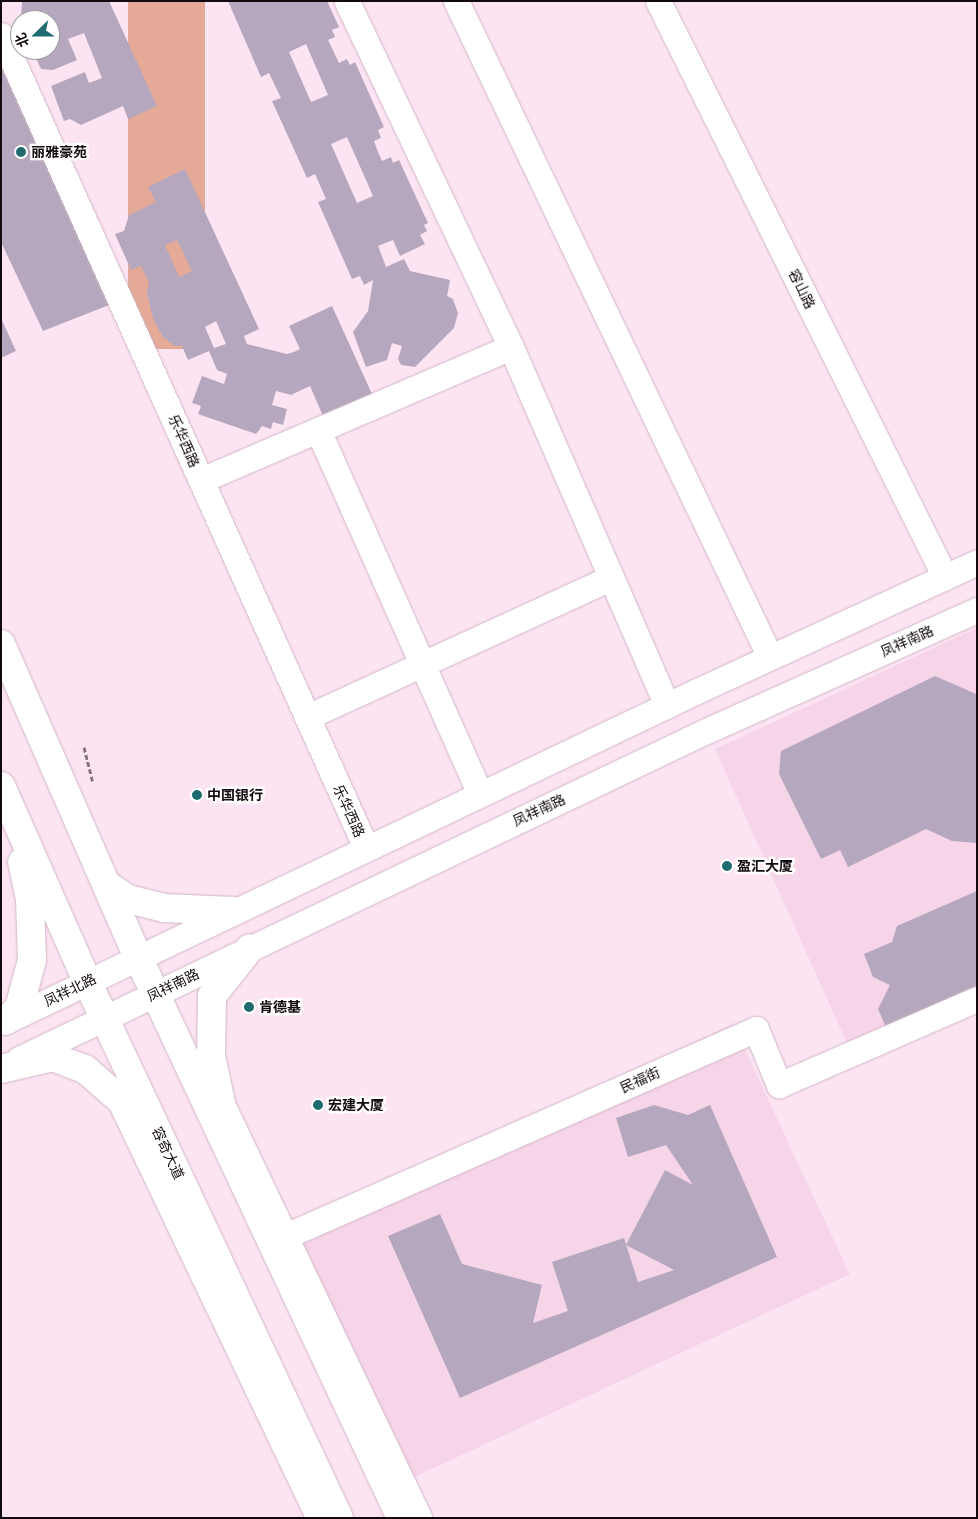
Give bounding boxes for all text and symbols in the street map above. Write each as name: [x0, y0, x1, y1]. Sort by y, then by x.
north arrow: [10, 10, 60, 60]
text: 北: [11, 30, 33, 50]
place label: 丽雅豪苑: [31, 144, 87, 160]
marker: 丽雅豪苑: [15, 146, 27, 158]
street label: 容山路: [785, 266, 819, 312]
street label: 乐华西路: [165, 412, 203, 470]
street label: 凤祥南路: [878, 622, 936, 660]
street label: 乐华西路: [330, 782, 368, 840]
place label: 中国银行: [207, 787, 263, 803]
marker: 中国银行: [191, 789, 203, 801]
street label: 凤祥南路: [510, 791, 568, 829]
place label: 盈汇大厦: [737, 858, 793, 874]
marker: 盈汇大厦: [721, 860, 733, 872]
street label: 凤祥南路: [144, 965, 202, 1005]
street label: 凤祥北路: [41, 970, 99, 1010]
place label: 肯德基: [259, 999, 301, 1015]
marker: 肯德基: [243, 1001, 255, 1013]
street label: 民福街: [617, 1064, 663, 1096]
place label: 宏建大厦: [328, 1097, 384, 1113]
marker: 宏建大厦: [312, 1099, 324, 1111]
street label: 容奇大道: [149, 1124, 187, 1182]

